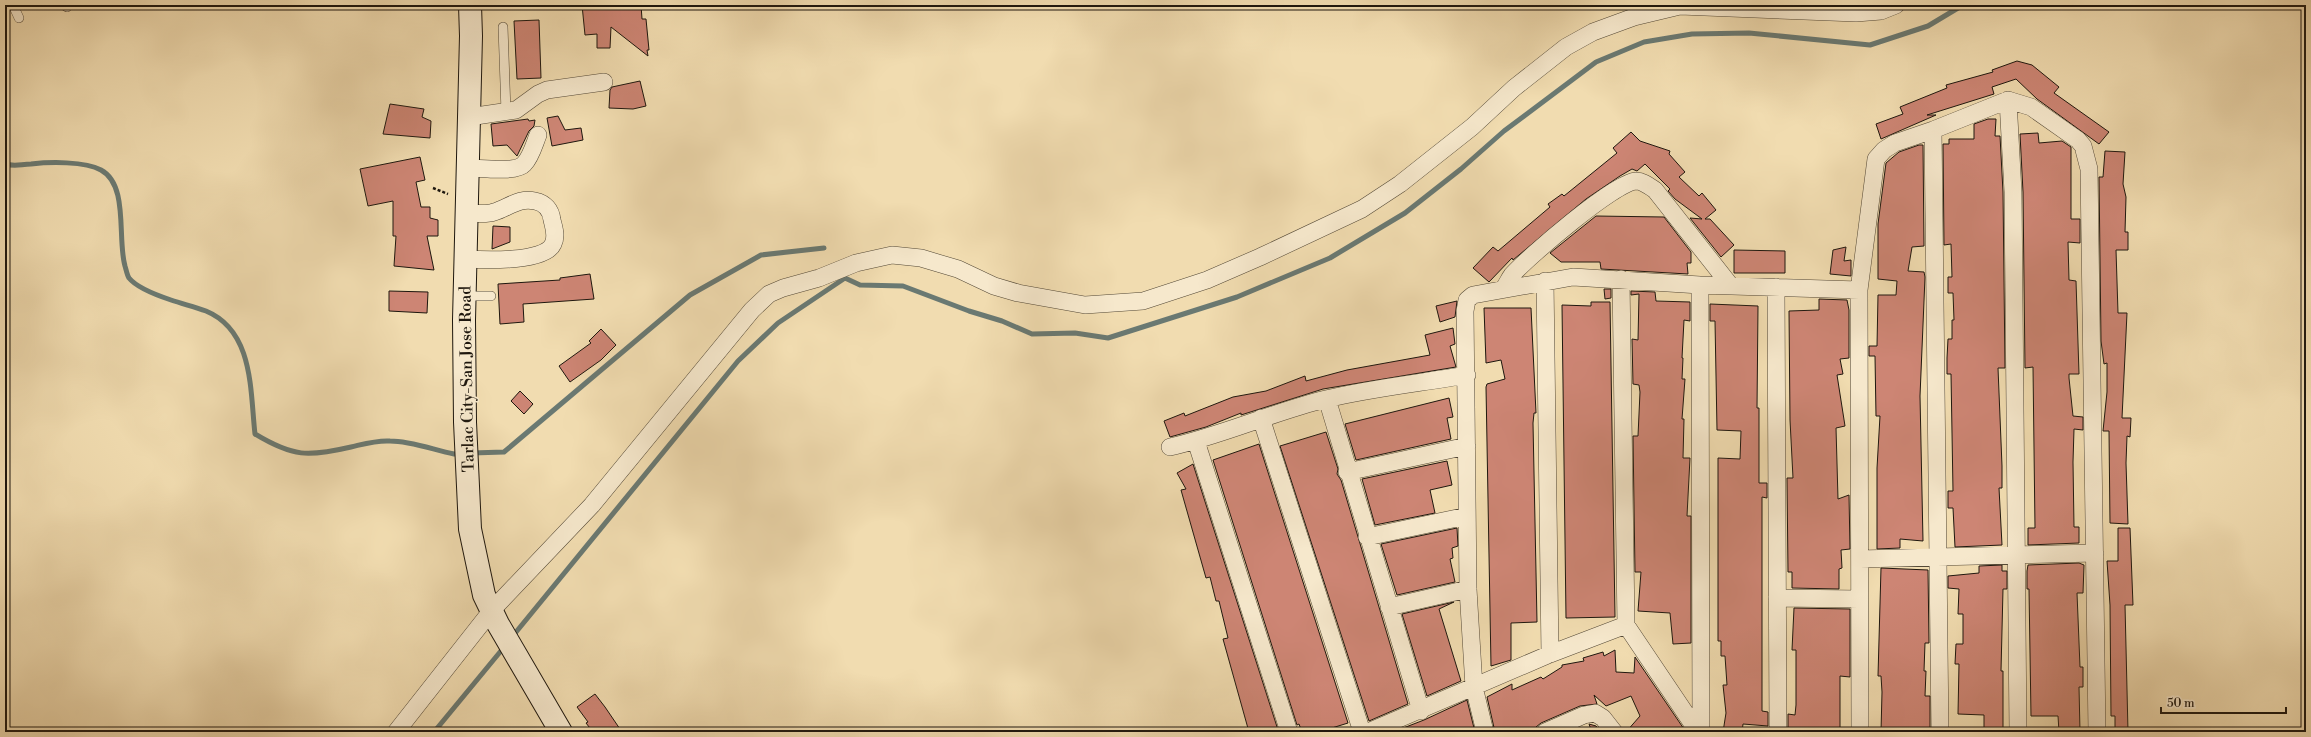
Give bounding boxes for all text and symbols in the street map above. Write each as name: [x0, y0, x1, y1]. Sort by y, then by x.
street label: Tarlac City-San Jose Road: [455, 285, 479, 473]
scale bar: [2161, 689, 2286, 715]
text: 50 m: [2167, 696, 2195, 711]

